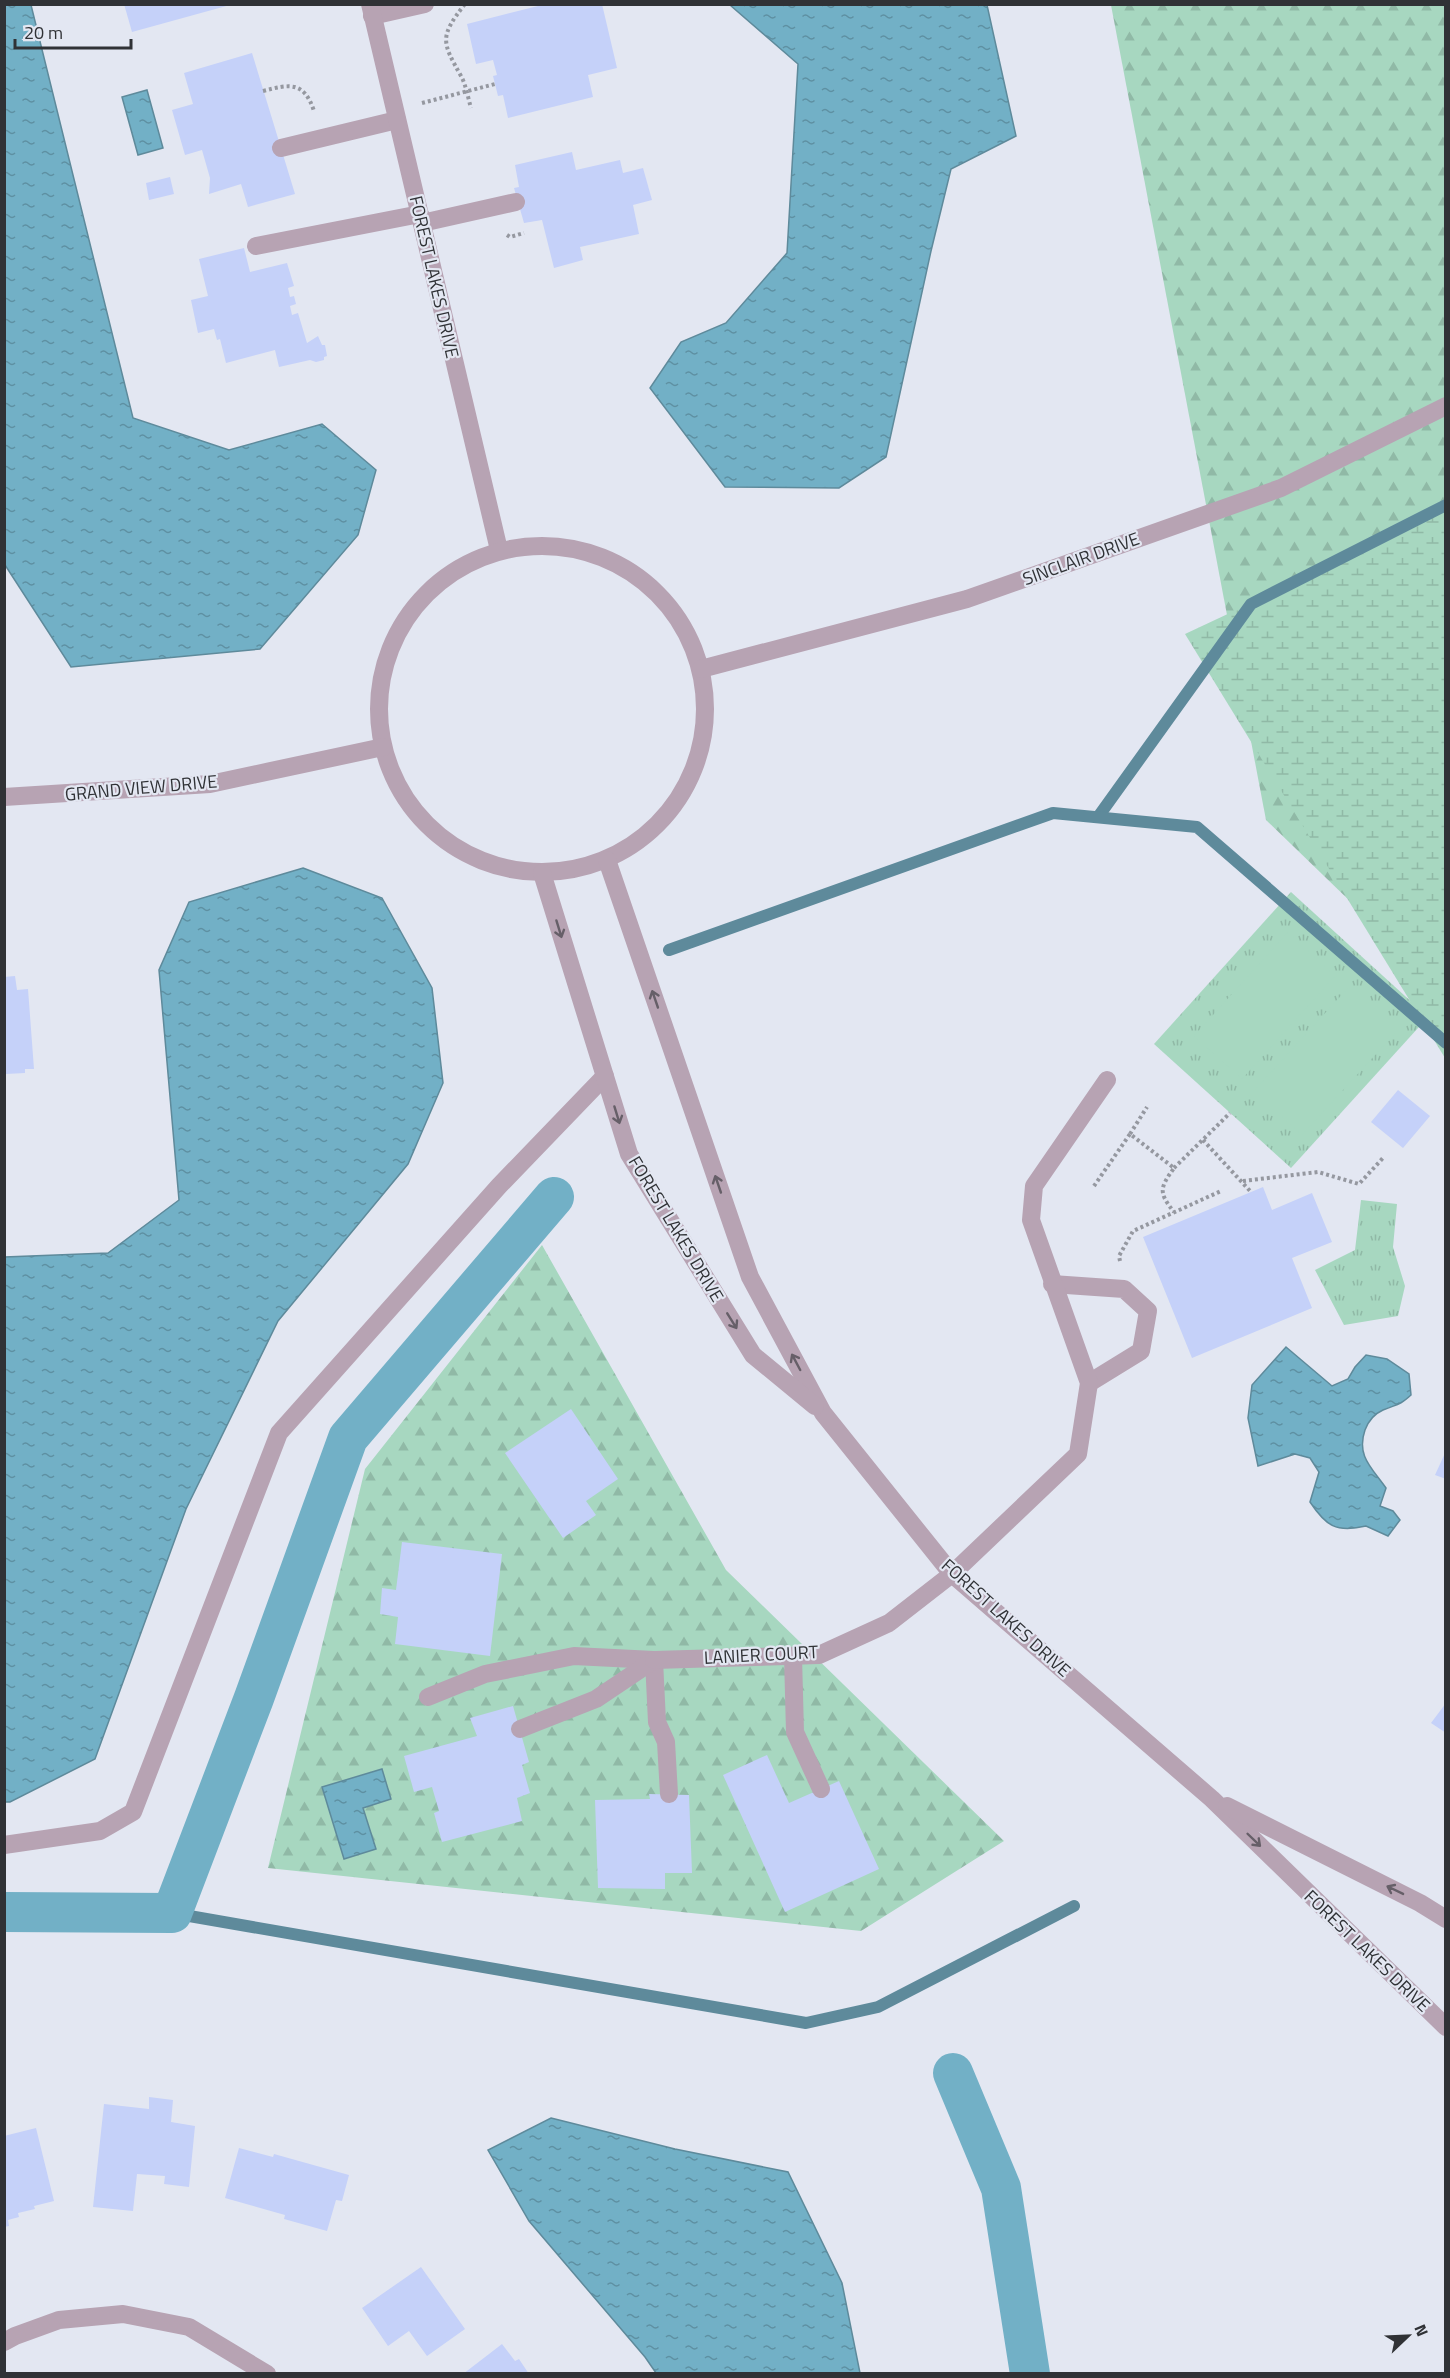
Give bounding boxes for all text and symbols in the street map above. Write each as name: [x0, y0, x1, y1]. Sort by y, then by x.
scale bar: [15, 12, 130, 50]
text: 20 m: [24, 19, 63, 46]
street label: FOREST LAKES DRIVE: [403, 193, 466, 361]
street label: SINCLAIR DRIVE: [1019, 525, 1143, 592]
street label: GRAND VIEW DRIVE: [64, 767, 218, 808]
one-way arrow: [554, 919, 565, 938]
one-way arrow: [648, 990, 659, 1009]
one-way arrow: [612, 1105, 623, 1124]
street label: FOREST LAKES DRIVE: [622, 1151, 731, 1307]
one-way arrow: [712, 1175, 723, 1194]
one-way arrow: [727, 1312, 739, 1329]
one-way arrow: [790, 1354, 802, 1371]
street label: FOREST LAKES DRIVE: [936, 1552, 1077, 1683]
street label: LANIER COURT: [703, 1638, 819, 1671]
one-way arrow: [1246, 1833, 1261, 1847]
street label: FOREST LAKES DRIVE: [1298, 1883, 1436, 2018]
one-way arrow: [1386, 1884, 1404, 1896]
north arrow: [1378, 2306, 1438, 2366]
text: N: [1409, 2320, 1435, 2340]

